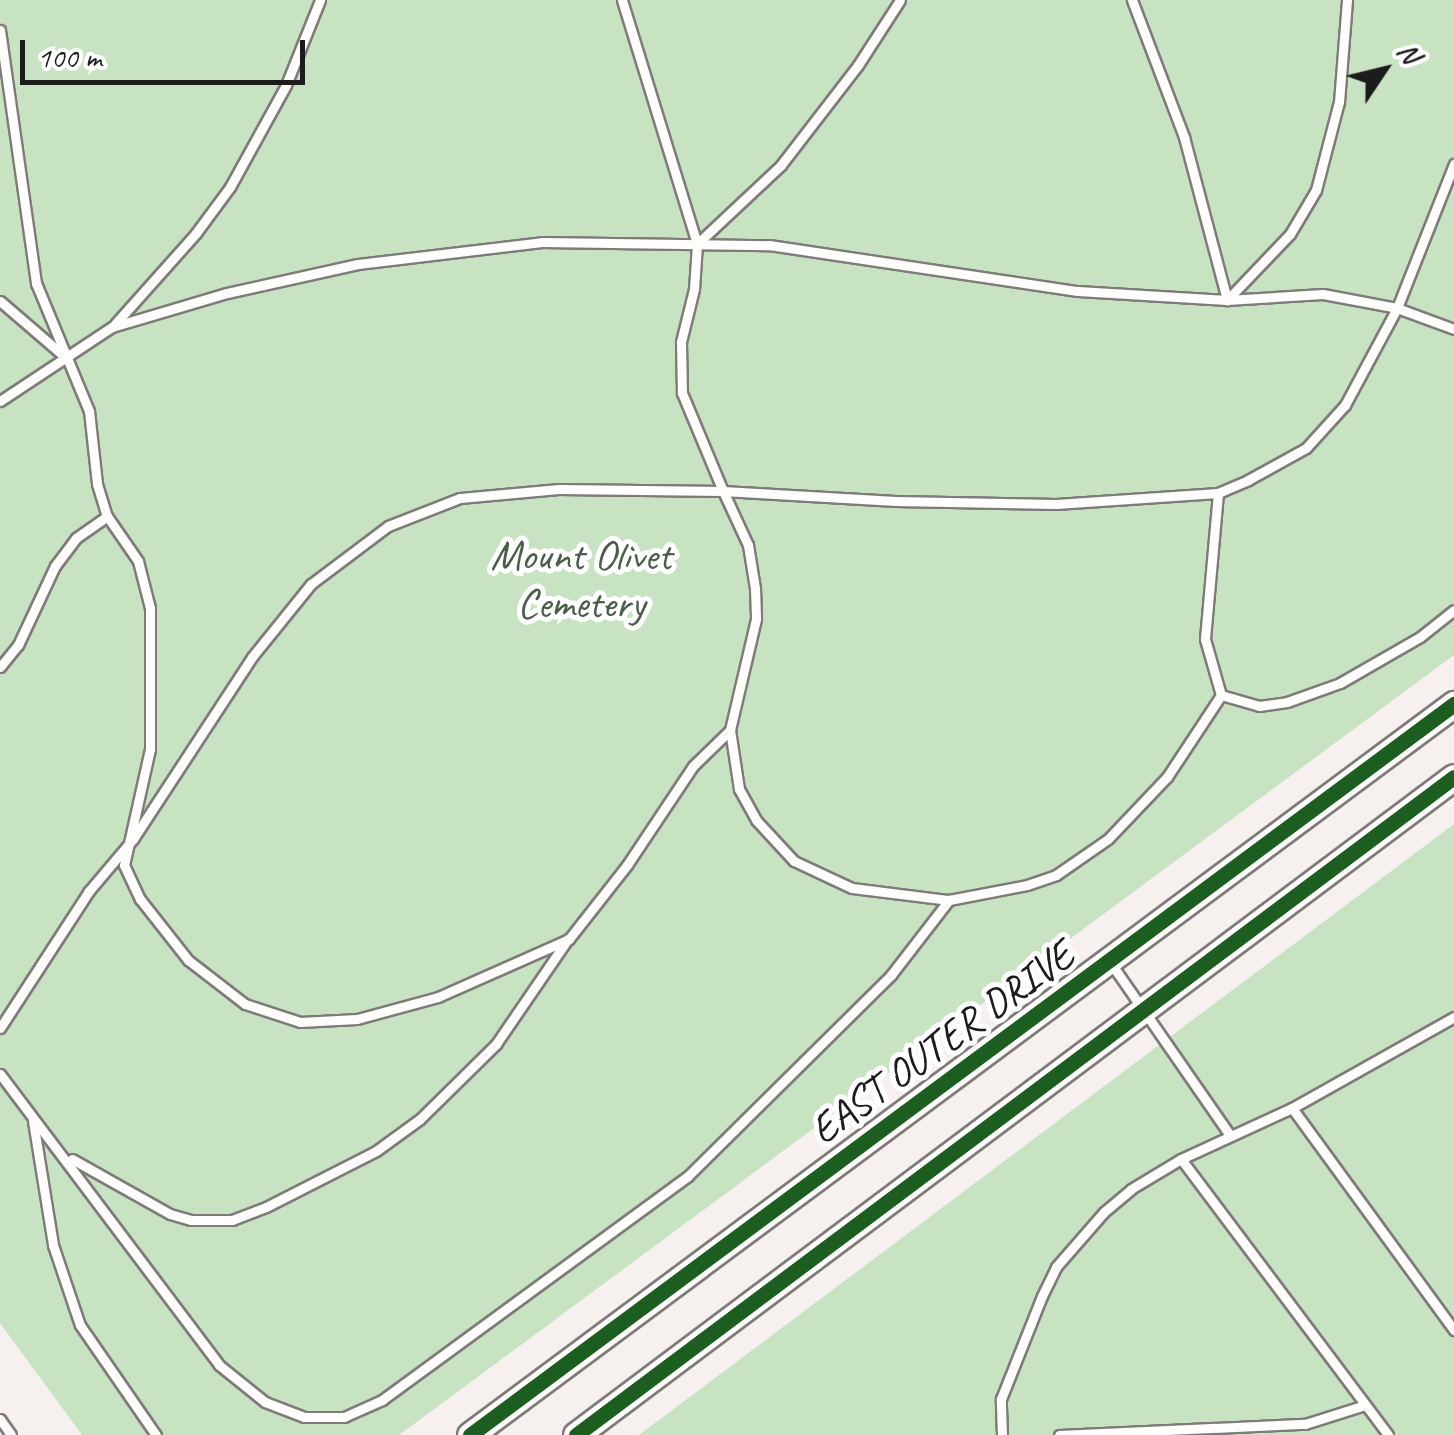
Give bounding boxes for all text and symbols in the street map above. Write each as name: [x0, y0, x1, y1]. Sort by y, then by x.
scale bar: [25, 20, 310, 82]
north arrow: [1334, 20, 1434, 120]
text: N: [1390, 35, 1428, 70]
text: 100 m: [37, 38, 102, 76]
park label: Mount Olivet Cemetery: [490, 531, 672, 630]
street label: EAST OUTER DRIVE: [801, 931, 1083, 1155]

